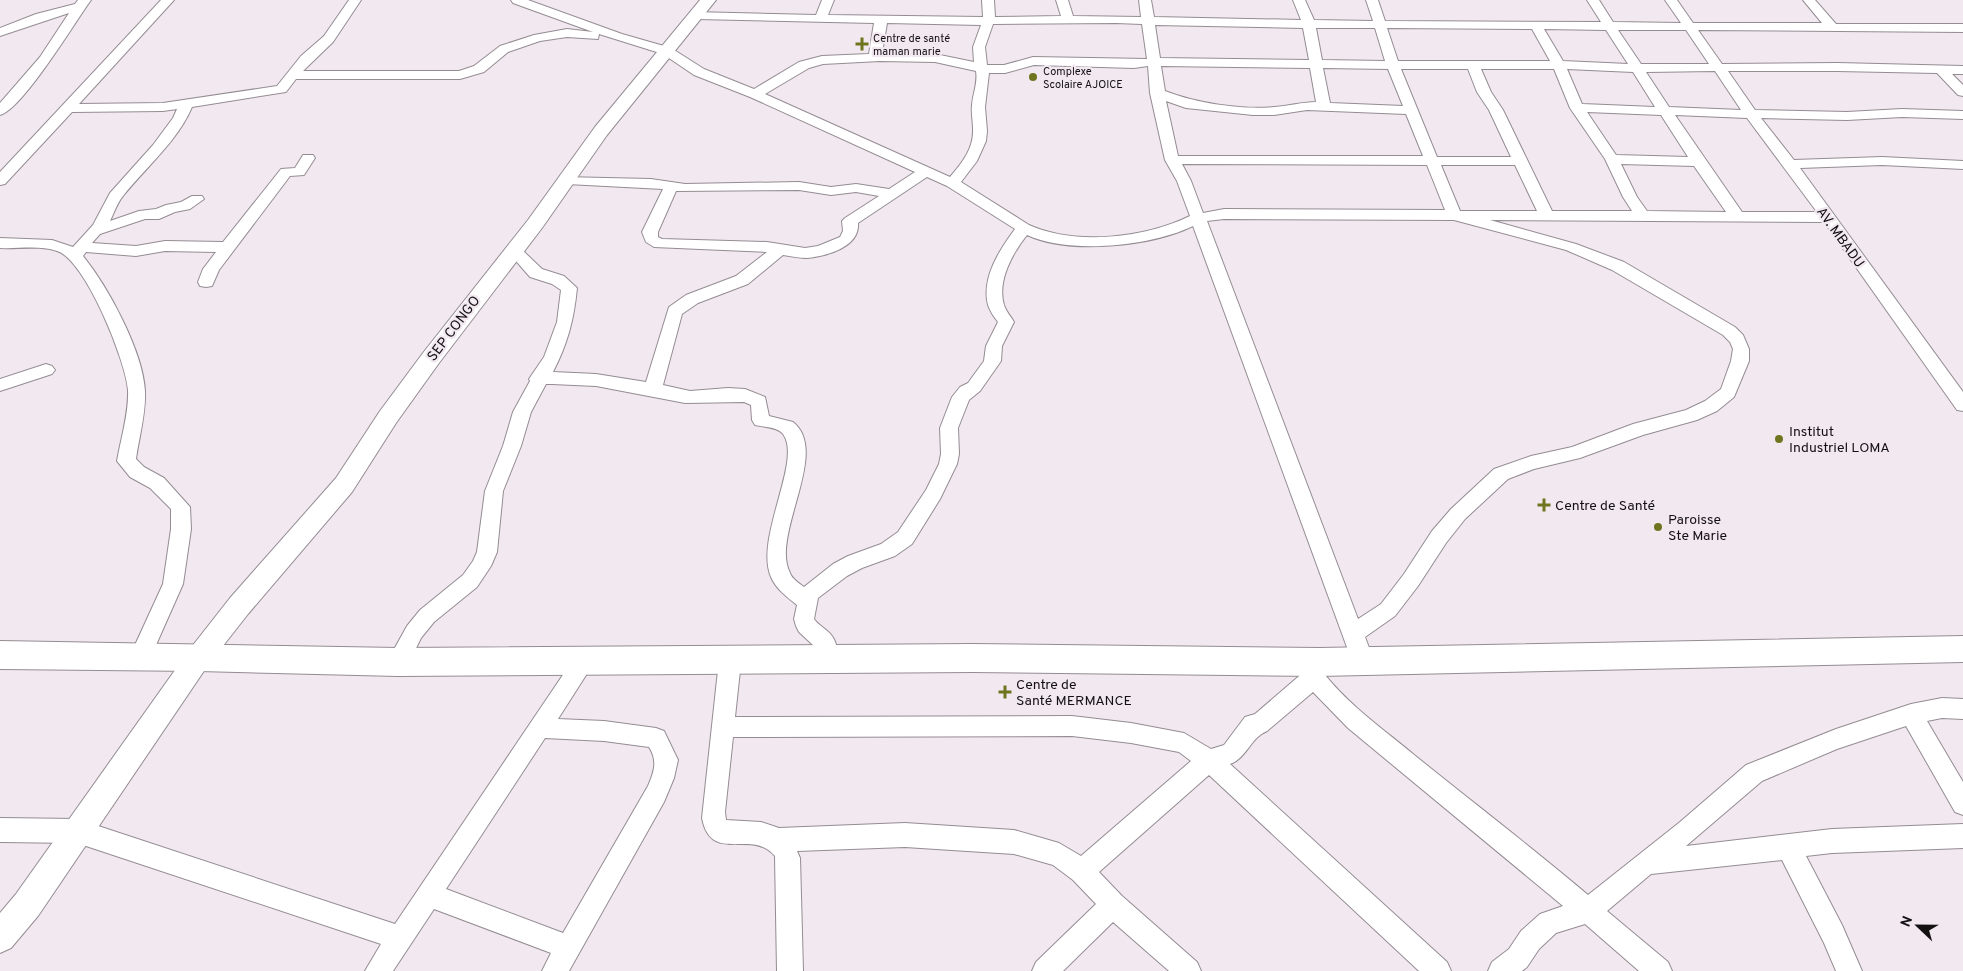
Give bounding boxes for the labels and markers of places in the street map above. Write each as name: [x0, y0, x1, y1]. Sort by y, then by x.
place label: Centre de santé maman marie: [873, 32, 950, 59]
marker: Centre de santé maman marie: [855, 37, 869, 51]
place label: Complexe Scolaire AJOICE: [1043, 65, 1123, 92]
marker: Complexe Scolaire AJOICE: [1027, 71, 1039, 83]
place label: Institut Industriel LOMA: [1789, 424, 1890, 457]
marker: Institut Industriel LOMA: [1773, 433, 1785, 445]
marker: Centre de Santé: [1537, 498, 1551, 512]
place label: Centre de Santé: [1555, 498, 1655, 515]
place label: Paroisse Ste Marie: [1668, 512, 1727, 545]
marker: Paroisse Ste Marie: [1652, 521, 1664, 533]
place label: Centre de Santé MERMANCE: [1016, 677, 1132, 710]
marker: Centre de Santé MERMANCE: [998, 685, 1012, 699]

